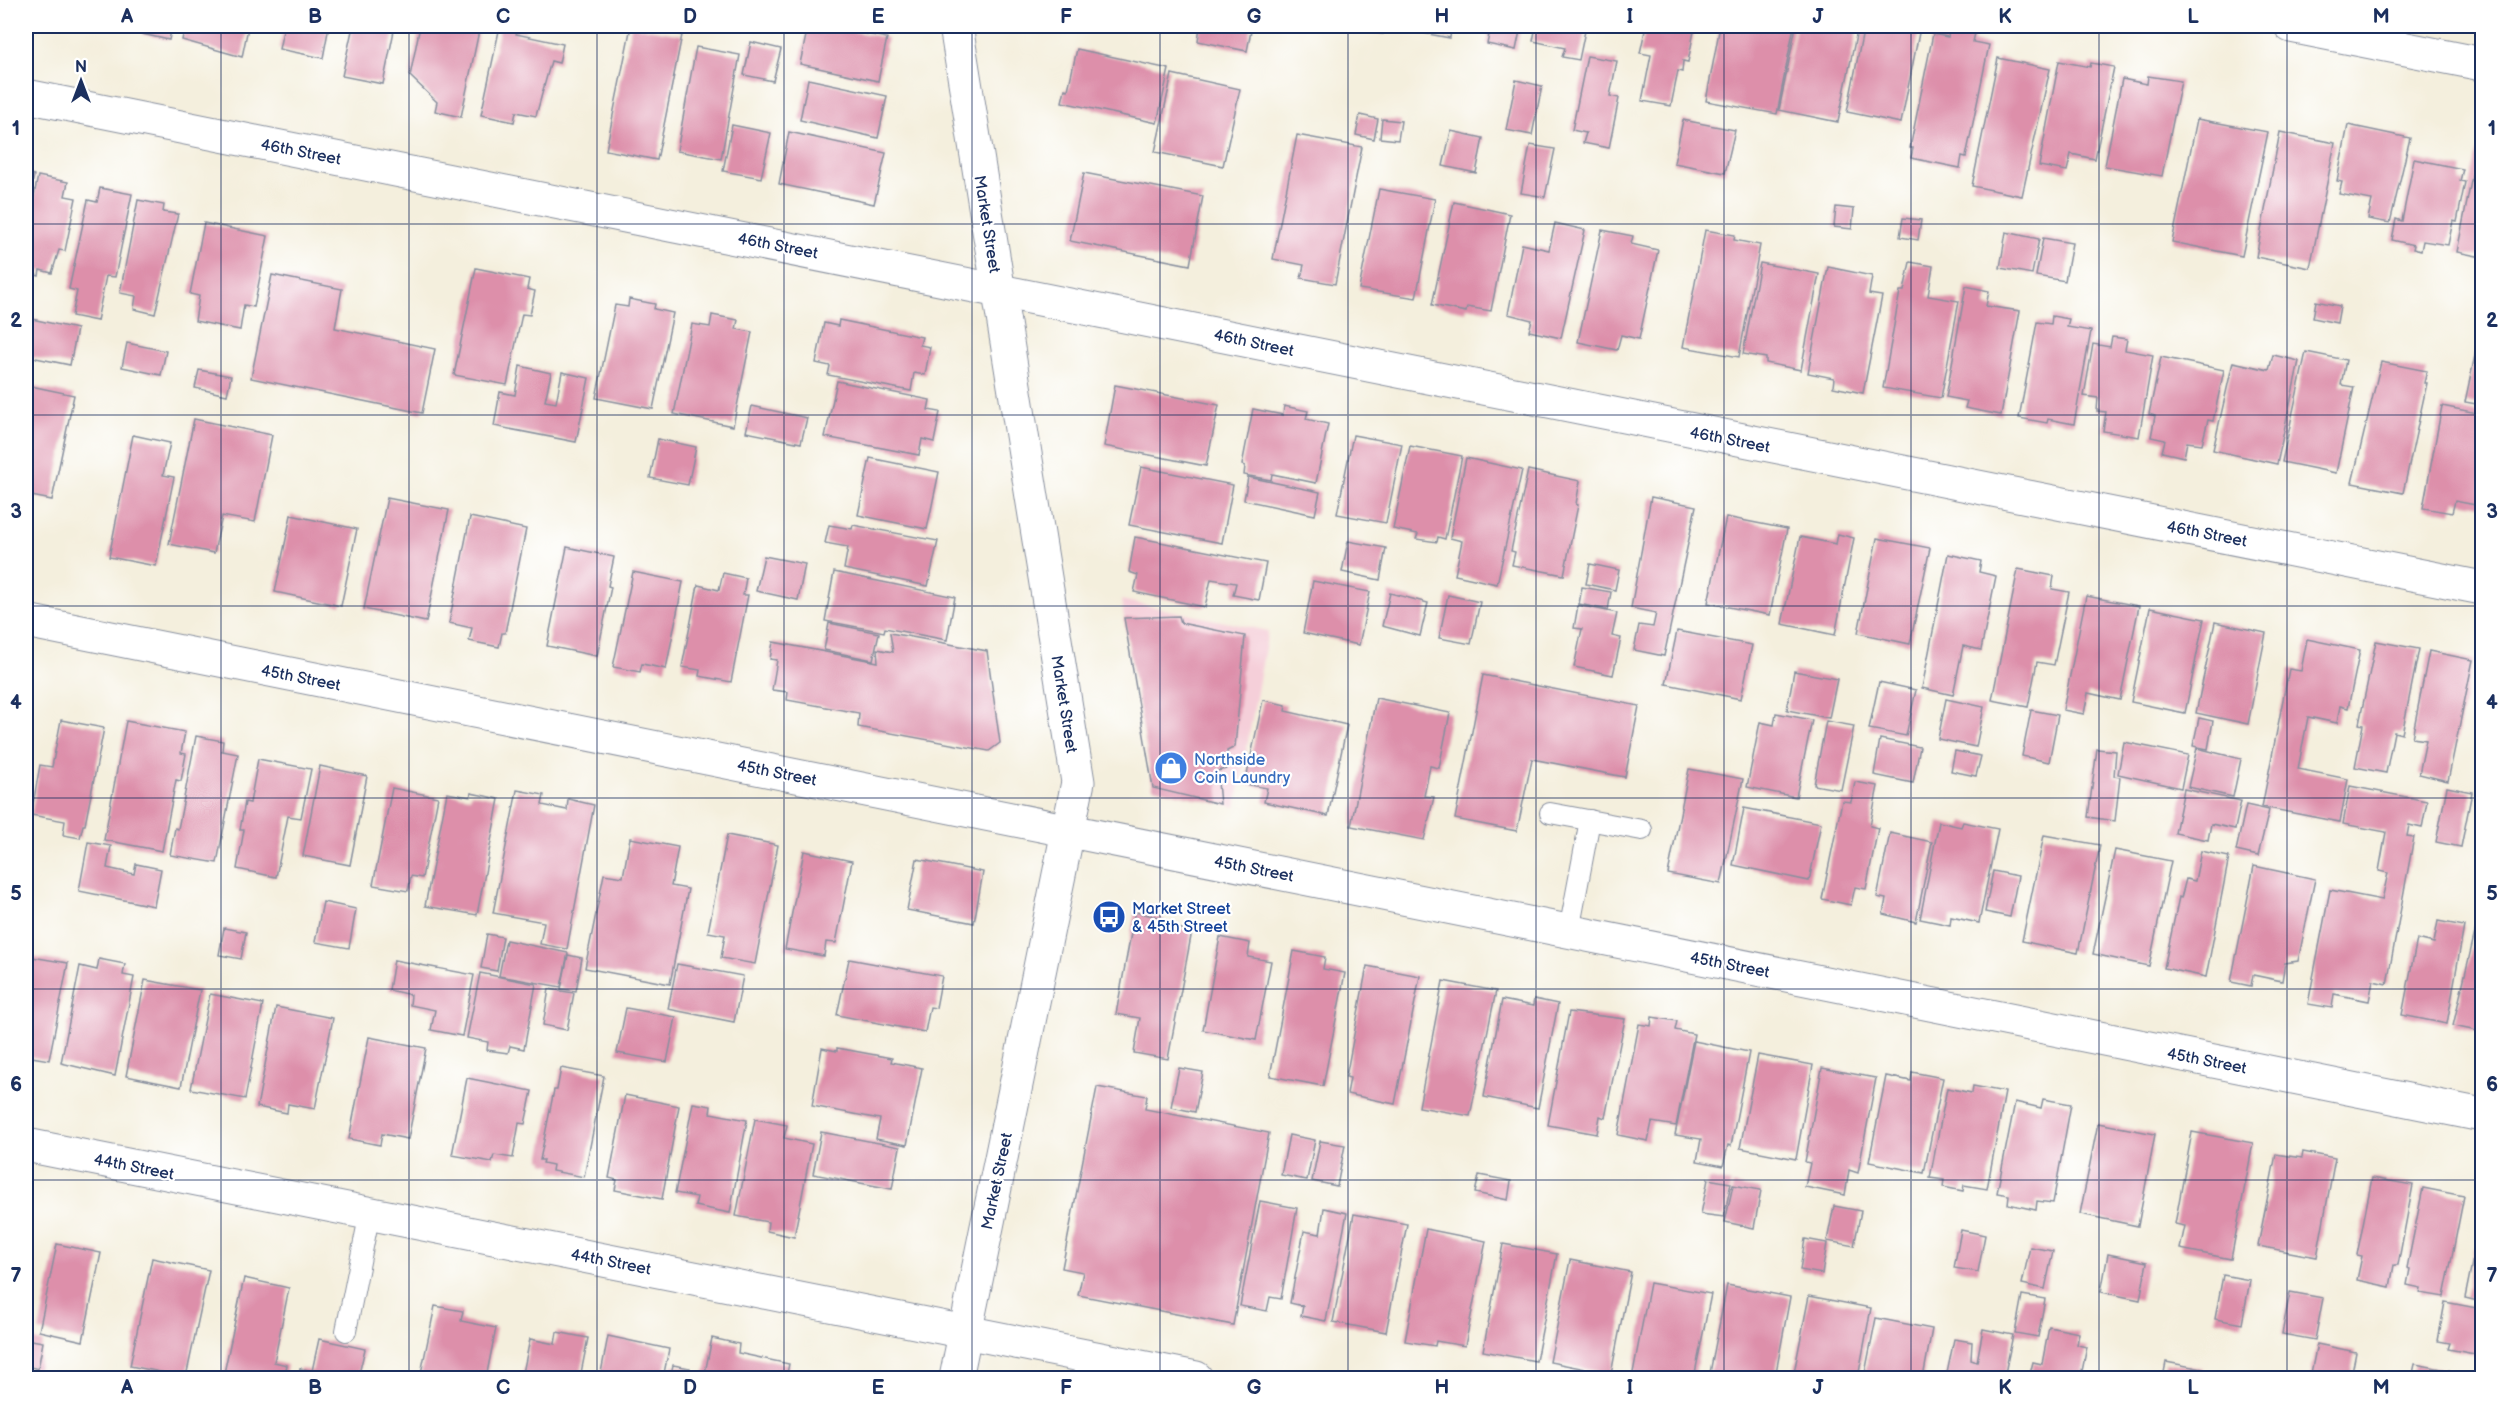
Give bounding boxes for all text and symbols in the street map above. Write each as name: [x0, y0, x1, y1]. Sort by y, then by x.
text: A: [120, 5, 134, 29]
text: B: [308, 5, 322, 29]
text: C: [496, 5, 510, 29]
text: D: [683, 5, 697, 29]
text: E: [872, 5, 885, 29]
text: F: [1060, 5, 1072, 29]
text: G: [1247, 5, 1262, 29]
text: H: [1435, 5, 1449, 29]
text: I: [1627, 5, 1633, 29]
text: J: [1813, 5, 1825, 29]
text: K: [1998, 5, 2012, 29]
text: L: [2187, 5, 2199, 29]
text: M: [2372, 5, 2390, 29]
north arrow: [51, 51, 111, 111]
text: N: [75, 58, 87, 77]
text: 1: [12, 117, 20, 141]
text: 1: [2488, 117, 2496, 141]
street label: 46th Street: [259, 135, 342, 170]
street label: Market Street: [969, 174, 1004, 274]
street label: 46th Street: [736, 229, 819, 264]
text: 2: [10, 309, 22, 333]
text: 2: [2486, 309, 2498, 333]
street label: 46th Street: [1212, 326, 1295, 361]
street label: 46th Street: [1688, 423, 1771, 458]
text: 3: [10, 500, 22, 524]
text: 3: [2486, 500, 2498, 524]
street label: 46th Street: [2165, 517, 2248, 552]
street label: Market Street: [1046, 654, 1081, 754]
street label: 45th Street: [259, 661, 342, 696]
text: 4: [10, 691, 22, 715]
text: 4: [2486, 691, 2498, 715]
shop icon: Northside Coin Laundry: [1153, 750, 1189, 786]
place label: Northside Coin Laundry: [1194, 751, 1291, 788]
street label: 45th Street: [735, 756, 818, 791]
street label: 45th Street: [1212, 852, 1295, 887]
text: 5: [10, 882, 22, 906]
text: 5: [2486, 882, 2498, 906]
bus stop icon: Market Street & 45th Street: [1091, 899, 1127, 935]
place label: Market Street & 45th Street: [1132, 900, 1231, 937]
street label: 45th Street: [1688, 948, 1771, 983]
street label: 45th Street: [2165, 1044, 2248, 1079]
text: 6: [10, 1073, 22, 1097]
text: 6: [2486, 1073, 2498, 1097]
street label: Market Street: [978, 1131, 1017, 1231]
street label: 44th Street: [92, 1150, 175, 1185]
street label: 44th Street: [569, 1245, 652, 1280]
text: 7: [10, 1264, 22, 1288]
text: 7: [2486, 1264, 2498, 1288]
text: A: [120, 1376, 134, 1400]
text: B: [308, 1376, 322, 1400]
text: C: [496, 1376, 510, 1400]
text: D: [683, 1376, 697, 1400]
text: E: [872, 1376, 885, 1400]
text: F: [1060, 1376, 1072, 1400]
text: G: [1247, 1376, 1262, 1400]
text: H: [1435, 1376, 1449, 1400]
text: I: [1627, 1376, 1633, 1400]
text: J: [1813, 1376, 1825, 1400]
text: K: [1998, 1376, 2012, 1400]
text: L: [2187, 1376, 2199, 1400]
text: M: [2372, 1376, 2390, 1400]

